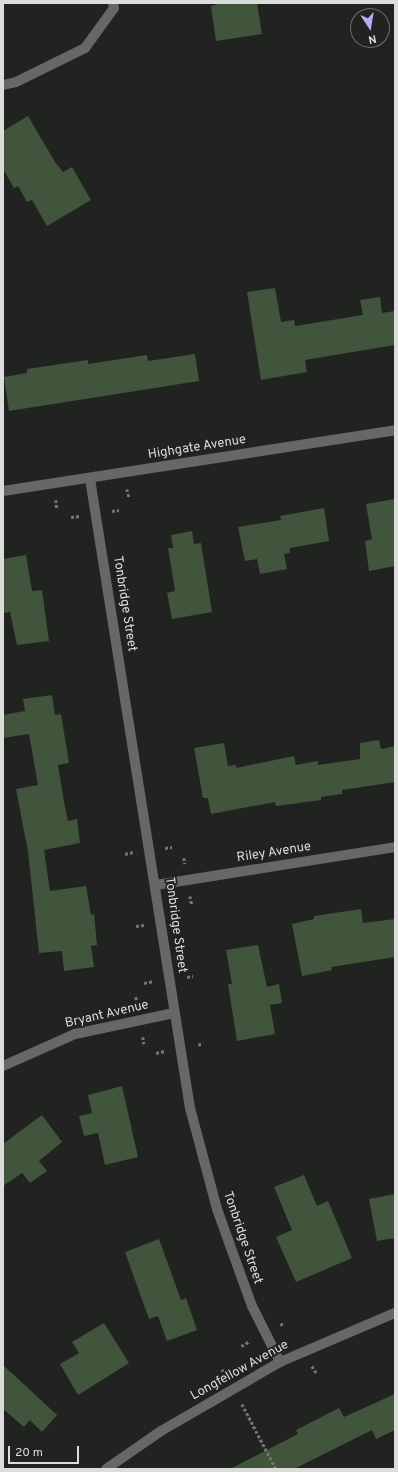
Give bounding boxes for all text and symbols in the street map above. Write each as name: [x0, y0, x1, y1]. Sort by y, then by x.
north arrow: [350, 8, 390, 48]
text: N: [367, 31, 378, 46]
street label: Highgate Avenue: [147, 433, 247, 463]
street label: Tonbridge Street: [109, 555, 139, 653]
street label: Riley Avenue: [236, 839, 312, 867]
street label: Tonbridge Street: [161, 876, 189, 974]
street label: Bryant Avenue: [63, 998, 151, 1032]
street label: Tonbridge Street: [219, 1190, 265, 1286]
street label: Longfellow Avenue: [188, 1338, 292, 1404]
scale bar: [10, 1438, 81, 1464]
text: 20 m: [15, 1445, 43, 1461]

